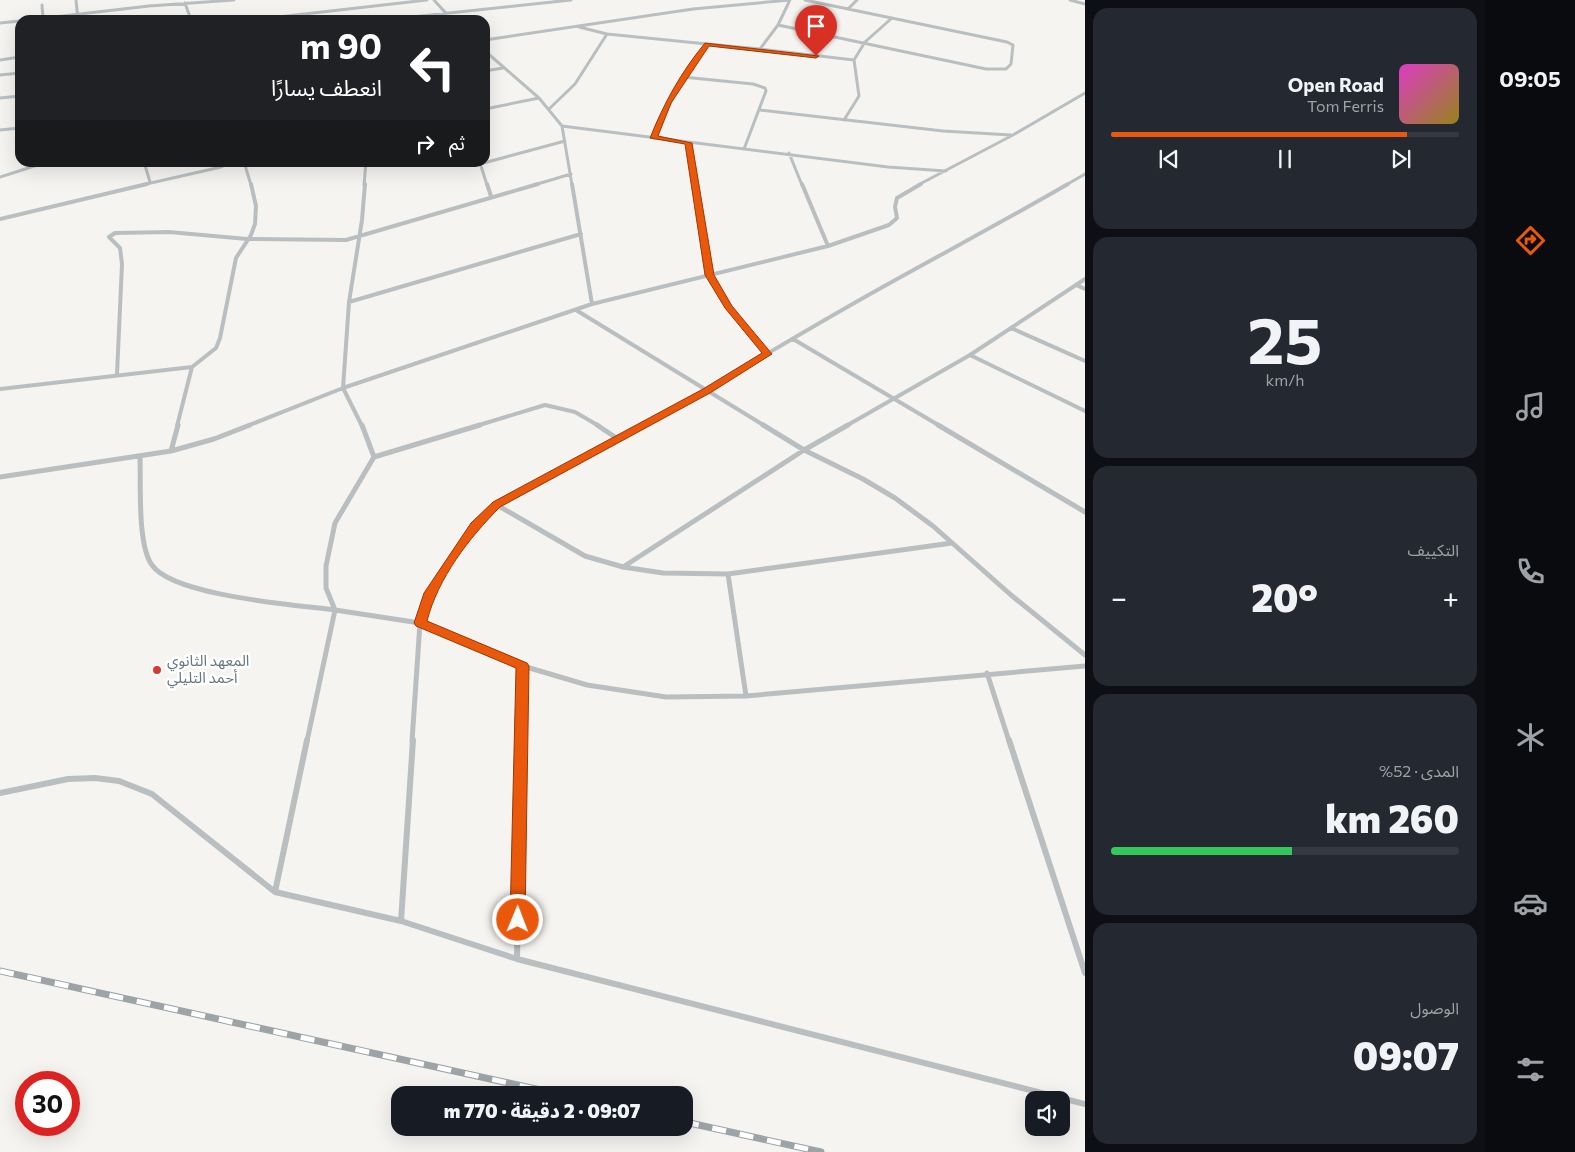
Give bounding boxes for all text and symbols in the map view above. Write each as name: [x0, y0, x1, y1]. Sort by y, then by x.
pin: [795, 5, 837, 56]
icon: arrive: [802, 12, 830, 40]
text: 90 m: [300, 23, 382, 66]
icon: left: [400, 35, 465, 100]
text: 09:05: [1499, 65, 1561, 92]
text: Open Road: [1288, 73, 1384, 96]
text: انعطف يسارًا: [271, 74, 382, 101]
text: Tom Ferris: [1307, 96, 1384, 115]
icon: right: [411, 130, 439, 158]
text: ثم: [449, 131, 465, 154]
icon: previous: [1155, 145, 1183, 173]
icon: pause: [1271, 145, 1299, 173]
icon: next: [1387, 145, 1415, 173]
icon: directions: [1513, 223, 1548, 258]
text: 25: [1248, 298, 1322, 377]
text: km/h: [1266, 370, 1304, 389]
icon: music: [1513, 389, 1548, 424]
text: التكييف: [1407, 540, 1459, 559]
icon: phone: [1513, 554, 1548, 589]
text: 20°: [1251, 573, 1318, 620]
text: −: [1111, 580, 1127, 614]
text: +: [1443, 580, 1459, 614]
place label: المعهد الثانوي أحمد التليلي: [167, 651, 249, 689]
marker: المعهد الثانوي أحمد التليلي: [151, 664, 163, 676]
icon: climate: [1513, 720, 1548, 755]
text: المدى · 52%: [1379, 761, 1459, 780]
text: 260 km: [1325, 794, 1459, 841]
icon: car: [1513, 886, 1548, 921]
position arrow: [491, 893, 543, 945]
text: الوصول: [1410, 998, 1459, 1017]
text: 09:07: [1353, 1031, 1459, 1078]
icon: filters: [1513, 1052, 1548, 1087]
speed limit sign: 30: [15, 1071, 80, 1136]
map controls: [1025, 1091, 1070, 1136]
button: sound: [1025, 1091, 1070, 1136]
text: 09:07 · 2 دقيقة · 770 m: [444, 1099, 640, 1122]

